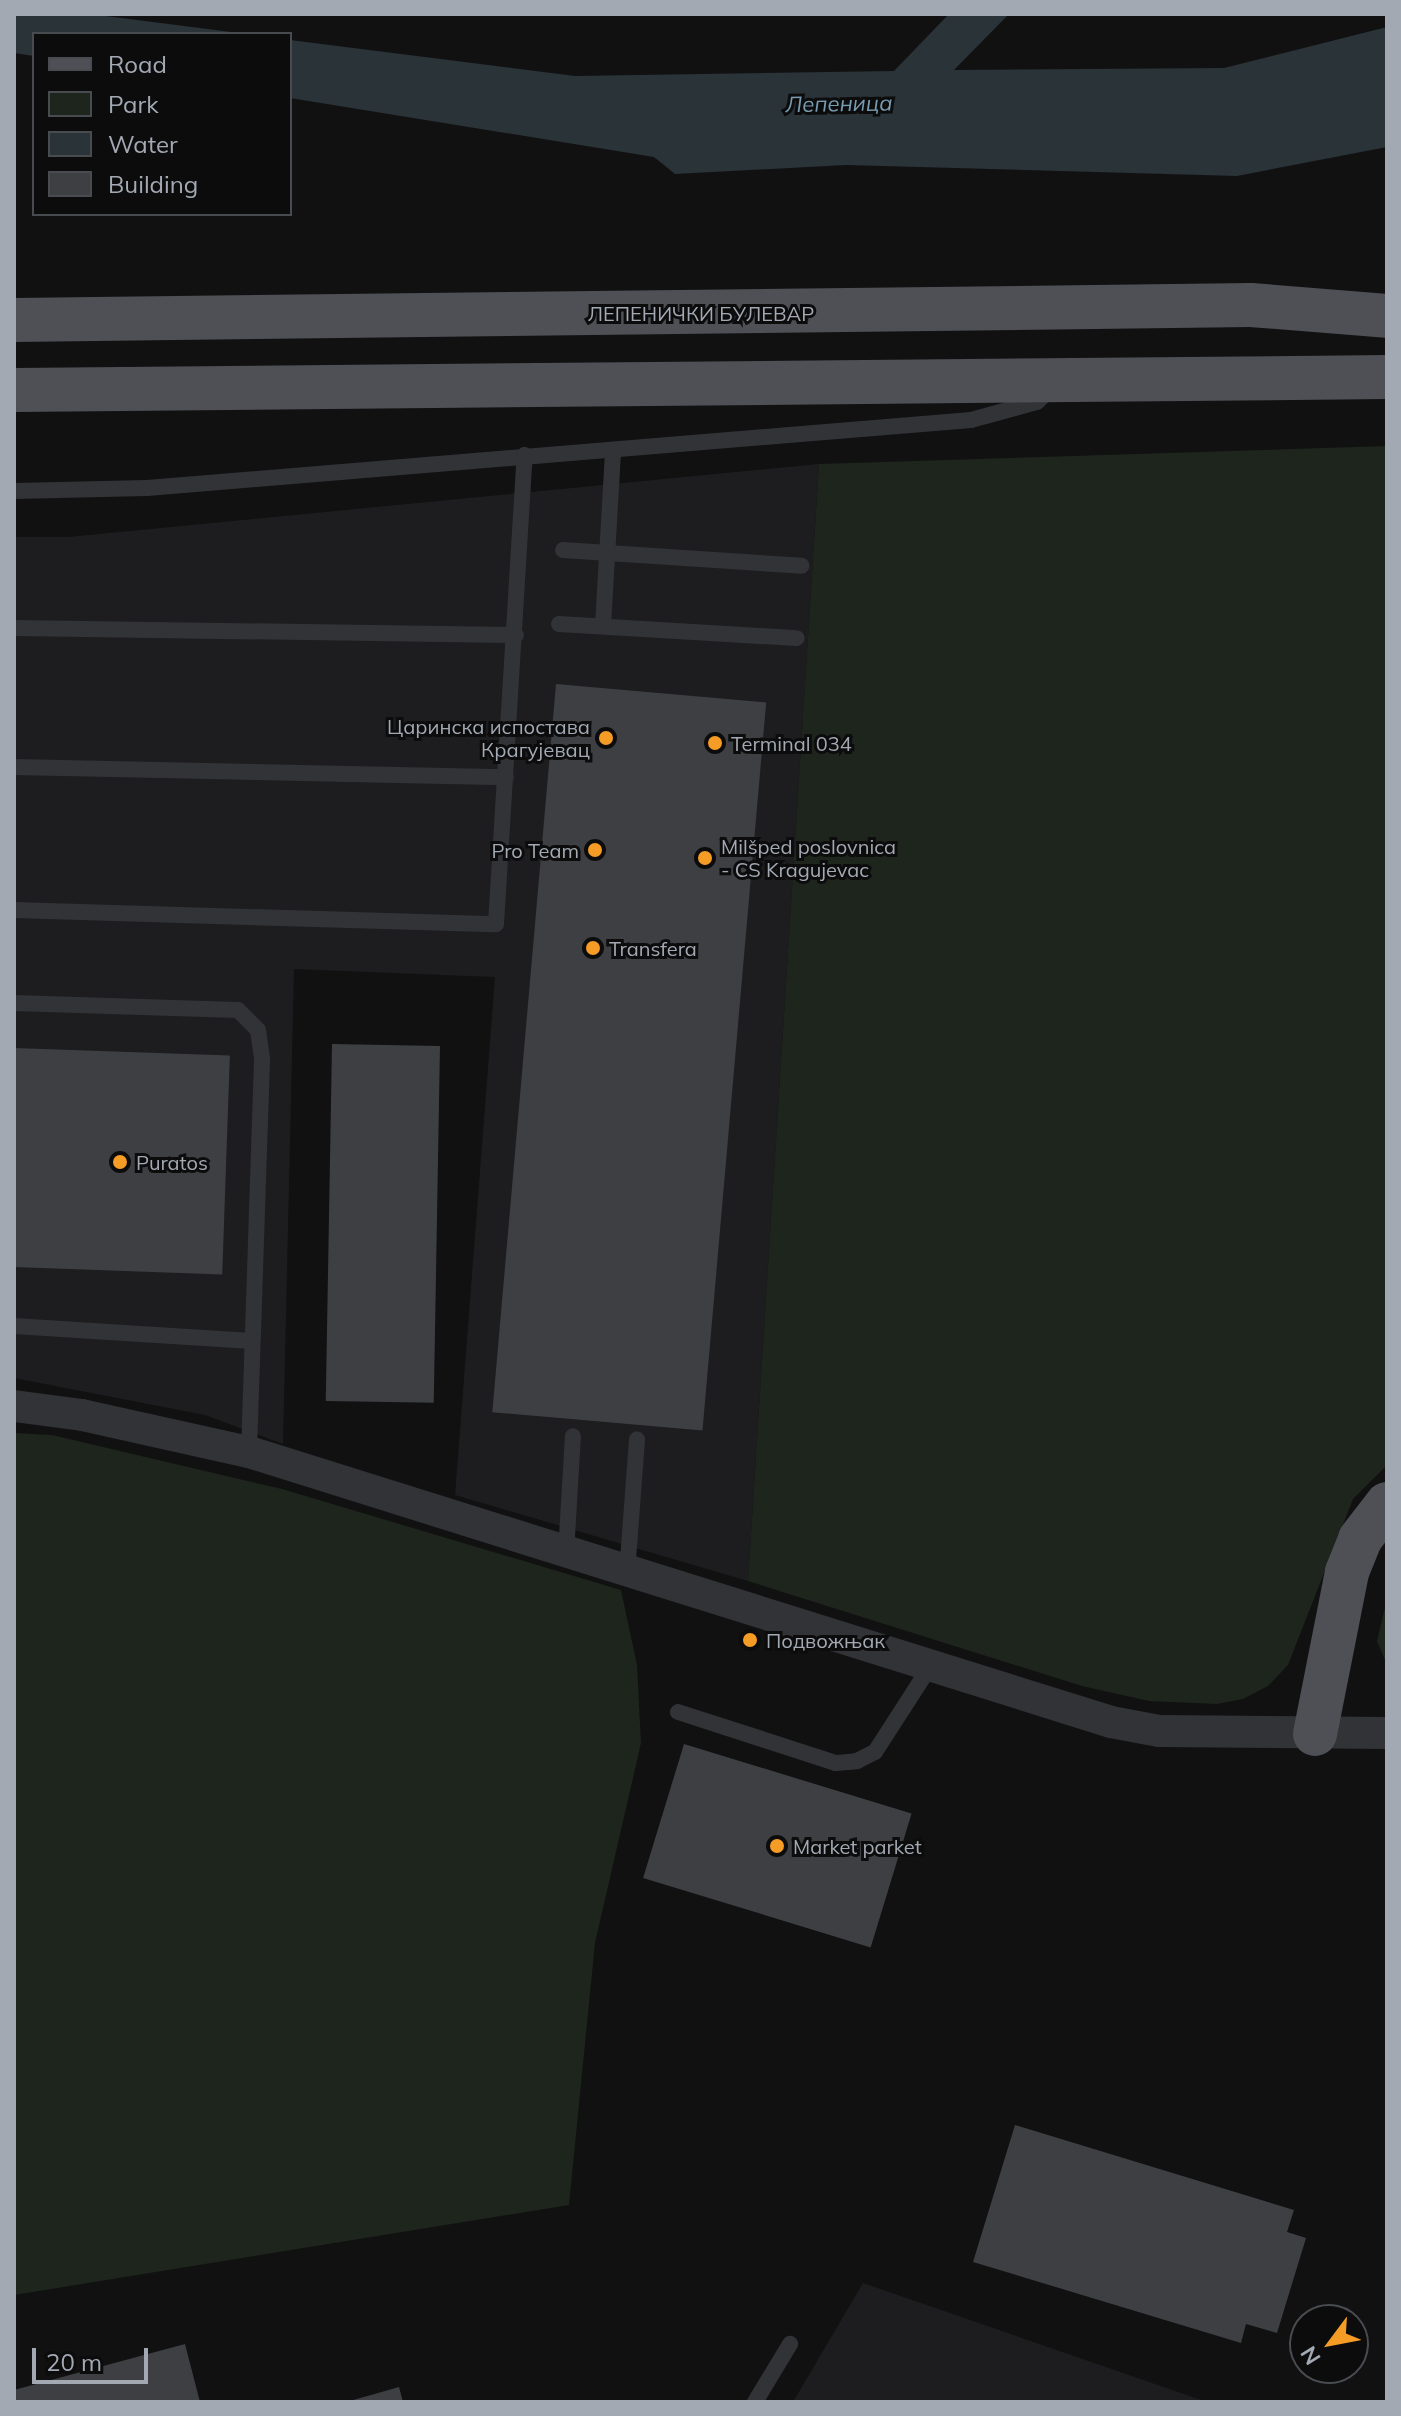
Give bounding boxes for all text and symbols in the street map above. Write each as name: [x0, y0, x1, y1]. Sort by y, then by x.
legend: [32, 32, 292, 216]
text: Road: [108, 49, 167, 79]
text: Park: [108, 89, 159, 119]
water label: Лепеница: [785, 90, 893, 118]
text: Water: [108, 129, 178, 159]
text: Building: [108, 169, 198, 199]
street label: ЛЕПЕНИЧКИ БУЛЕВАР: [588, 301, 814, 325]
place label: Царинска испостава Крагујевац: [387, 714, 590, 761]
marker: Царинска испостава Крагујевац: [597, 729, 615, 747]
place label: Terminal 034: [731, 731, 852, 755]
marker: Terminal 034: [706, 734, 724, 752]
place label: Milšped poslovnica - CS Kragujevac: [721, 834, 896, 881]
place label: Pro Team: [491, 838, 579, 862]
marker: Pro Team: [586, 841, 604, 859]
marker: Milšped poslovnica - CS Kragujevac: [696, 849, 714, 867]
place label: Transfera: [609, 936, 697, 960]
marker: Transfera: [584, 939, 602, 957]
place label: Puratos: [136, 1150, 208, 1174]
marker: Puratos: [111, 1153, 129, 1171]
place label: Подвожњак: [766, 1628, 885, 1652]
marker: Подвожњак: [741, 1631, 759, 1649]
place label: Market parket: [793, 1834, 922, 1858]
marker: Market parket: [768, 1837, 786, 1855]
north arrow: [1289, 2304, 1369, 2384]
scale bar: [36, 2332, 152, 2382]
text: N: [1294, 2341, 1327, 2370]
text: 20 m: [46, 2347, 102, 2377]

